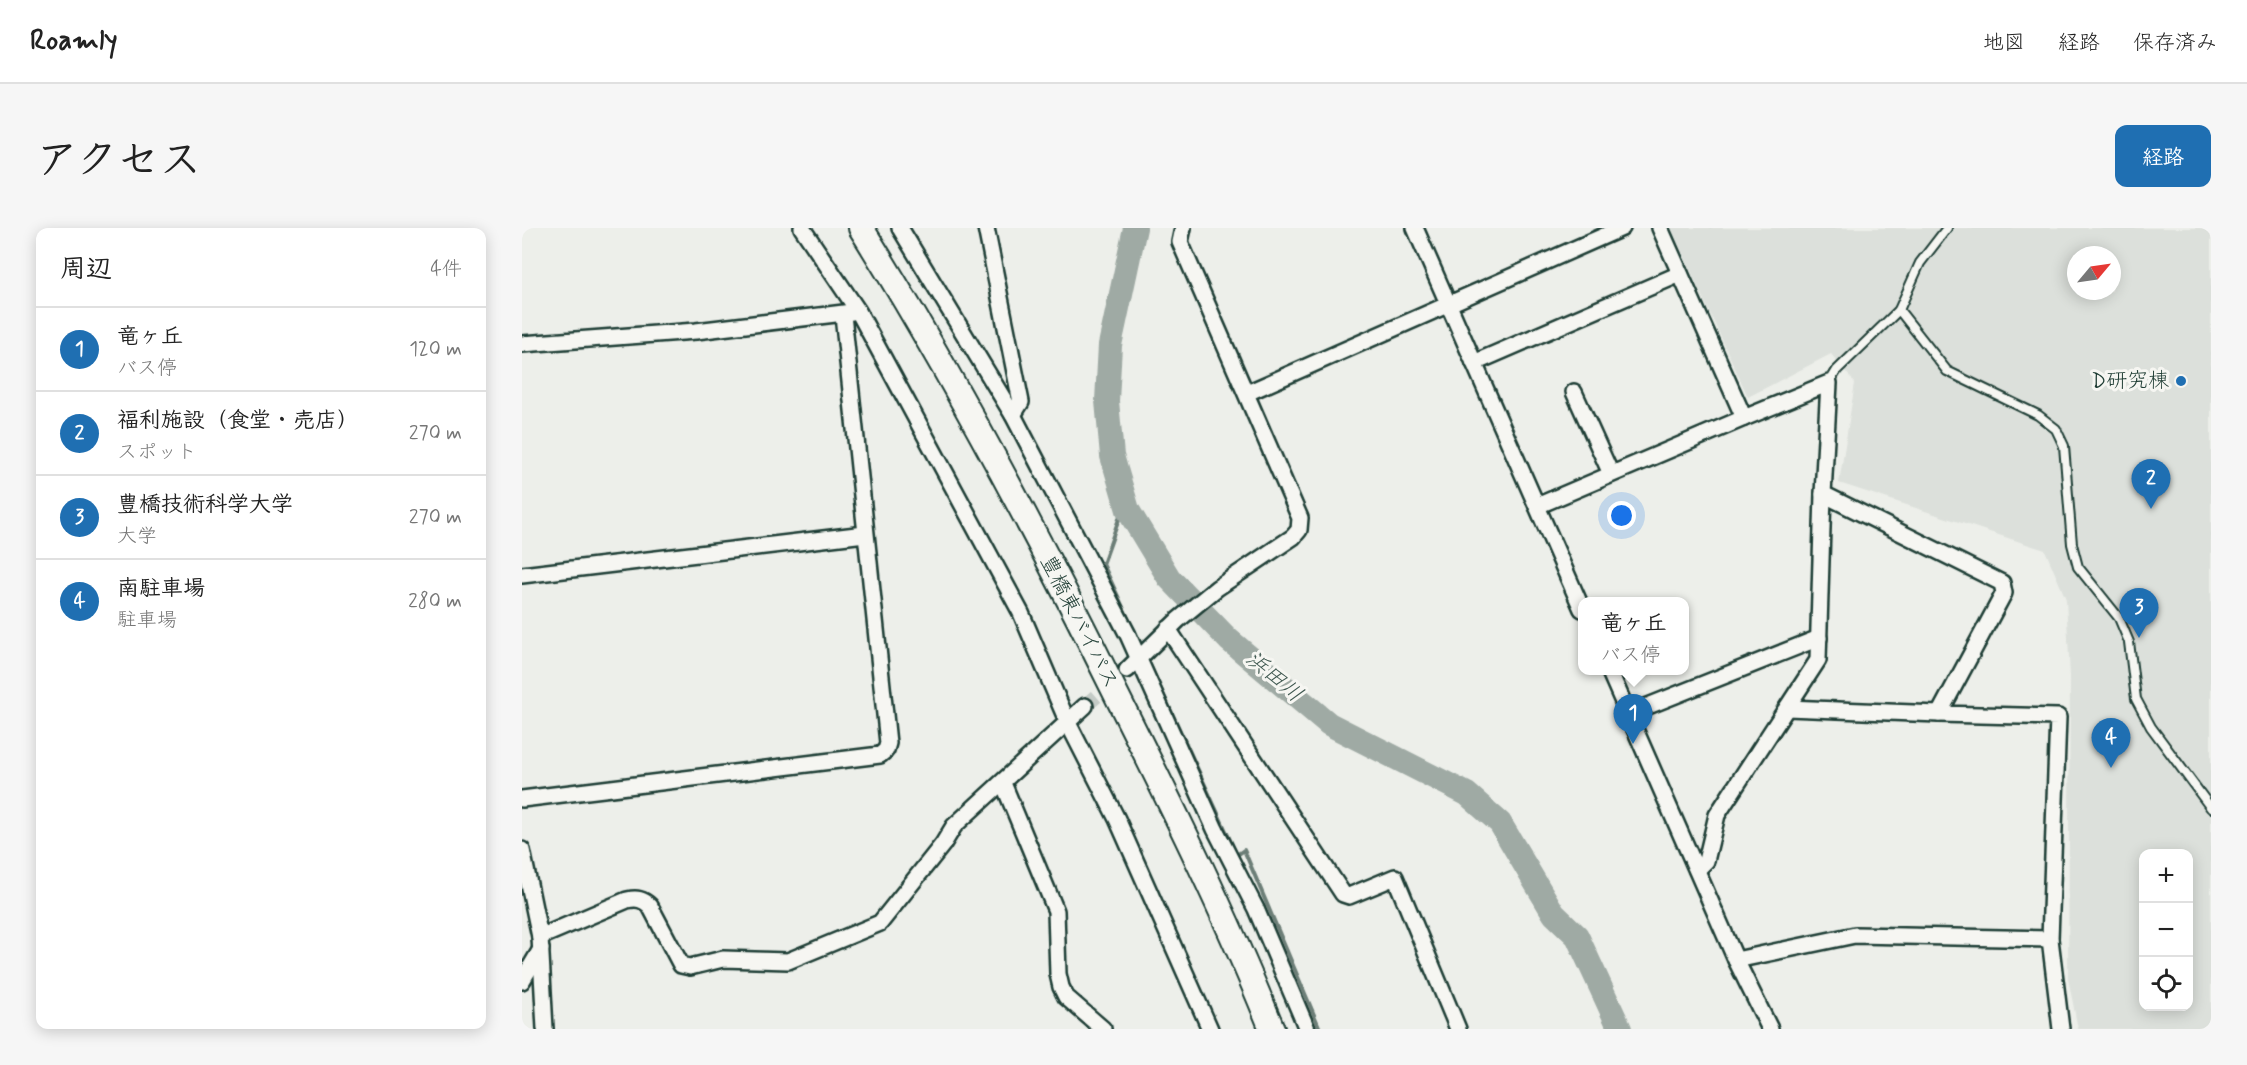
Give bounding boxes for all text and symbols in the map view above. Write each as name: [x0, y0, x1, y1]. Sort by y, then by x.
text: Roamly: [30, 23, 118, 60]
text: 地図: [1983, 29, 2025, 57]
text: 経路: [2058, 29, 2100, 57]
text: 保存済み: [2133, 29, 2217, 57]
button: 経路: [2115, 125, 2211, 187]
text: アクセス: [36, 134, 201, 189]
north arrow: [2067, 246, 2121, 300]
text: 周辺: [60, 253, 112, 287]
text: 4件: [430, 256, 462, 283]
text: 竜ヶ丘: [117, 323, 183, 351]
text: 1: [75, 336, 84, 363]
text: 120 m: [409, 336, 462, 363]
text: バス停: [117, 355, 177, 382]
place label: D研究棟: [2092, 367, 2169, 395]
marker: D研究棟: [2174, 374, 2188, 388]
text: 福利施設（食堂・売店）: [117, 407, 359, 435]
text: 2: [75, 420, 84, 447]
text: 270 m: [409, 420, 462, 447]
text: スポット: [117, 439, 197, 466]
pin: 2: [2132, 460, 2170, 509]
text: 豊橋技術科学大学: [117, 491, 293, 519]
your location: [1607, 501, 1636, 530]
text: 3: [75, 504, 84, 531]
text: 270 m: [409, 504, 462, 531]
text: 大学: [117, 523, 157, 550]
street label: 豊橋東バイパス: [1033, 550, 1125, 694]
text: 南駐車場: [117, 575, 205, 603]
text: 4: [74, 588, 85, 615]
text: 280 m: [408, 588, 462, 615]
pin: 3: [2120, 588, 2158, 638]
popup: [1578, 597, 1689, 675]
text: 駐車場: [117, 607, 177, 634]
text: 竜ヶ丘: [1600, 610, 1667, 638]
text: バス停: [1600, 642, 1660, 669]
water label: 浜田川: [1240, 645, 1308, 709]
pin: 1: [1614, 694, 1652, 744]
pin: 4: [2092, 718, 2130, 768]
map controls: [2139, 849, 2193, 1011]
button: +: [2139, 849, 2193, 903]
button: −: [2139, 903, 2193, 957]
button: locate: [2139, 957, 2193, 1011]

